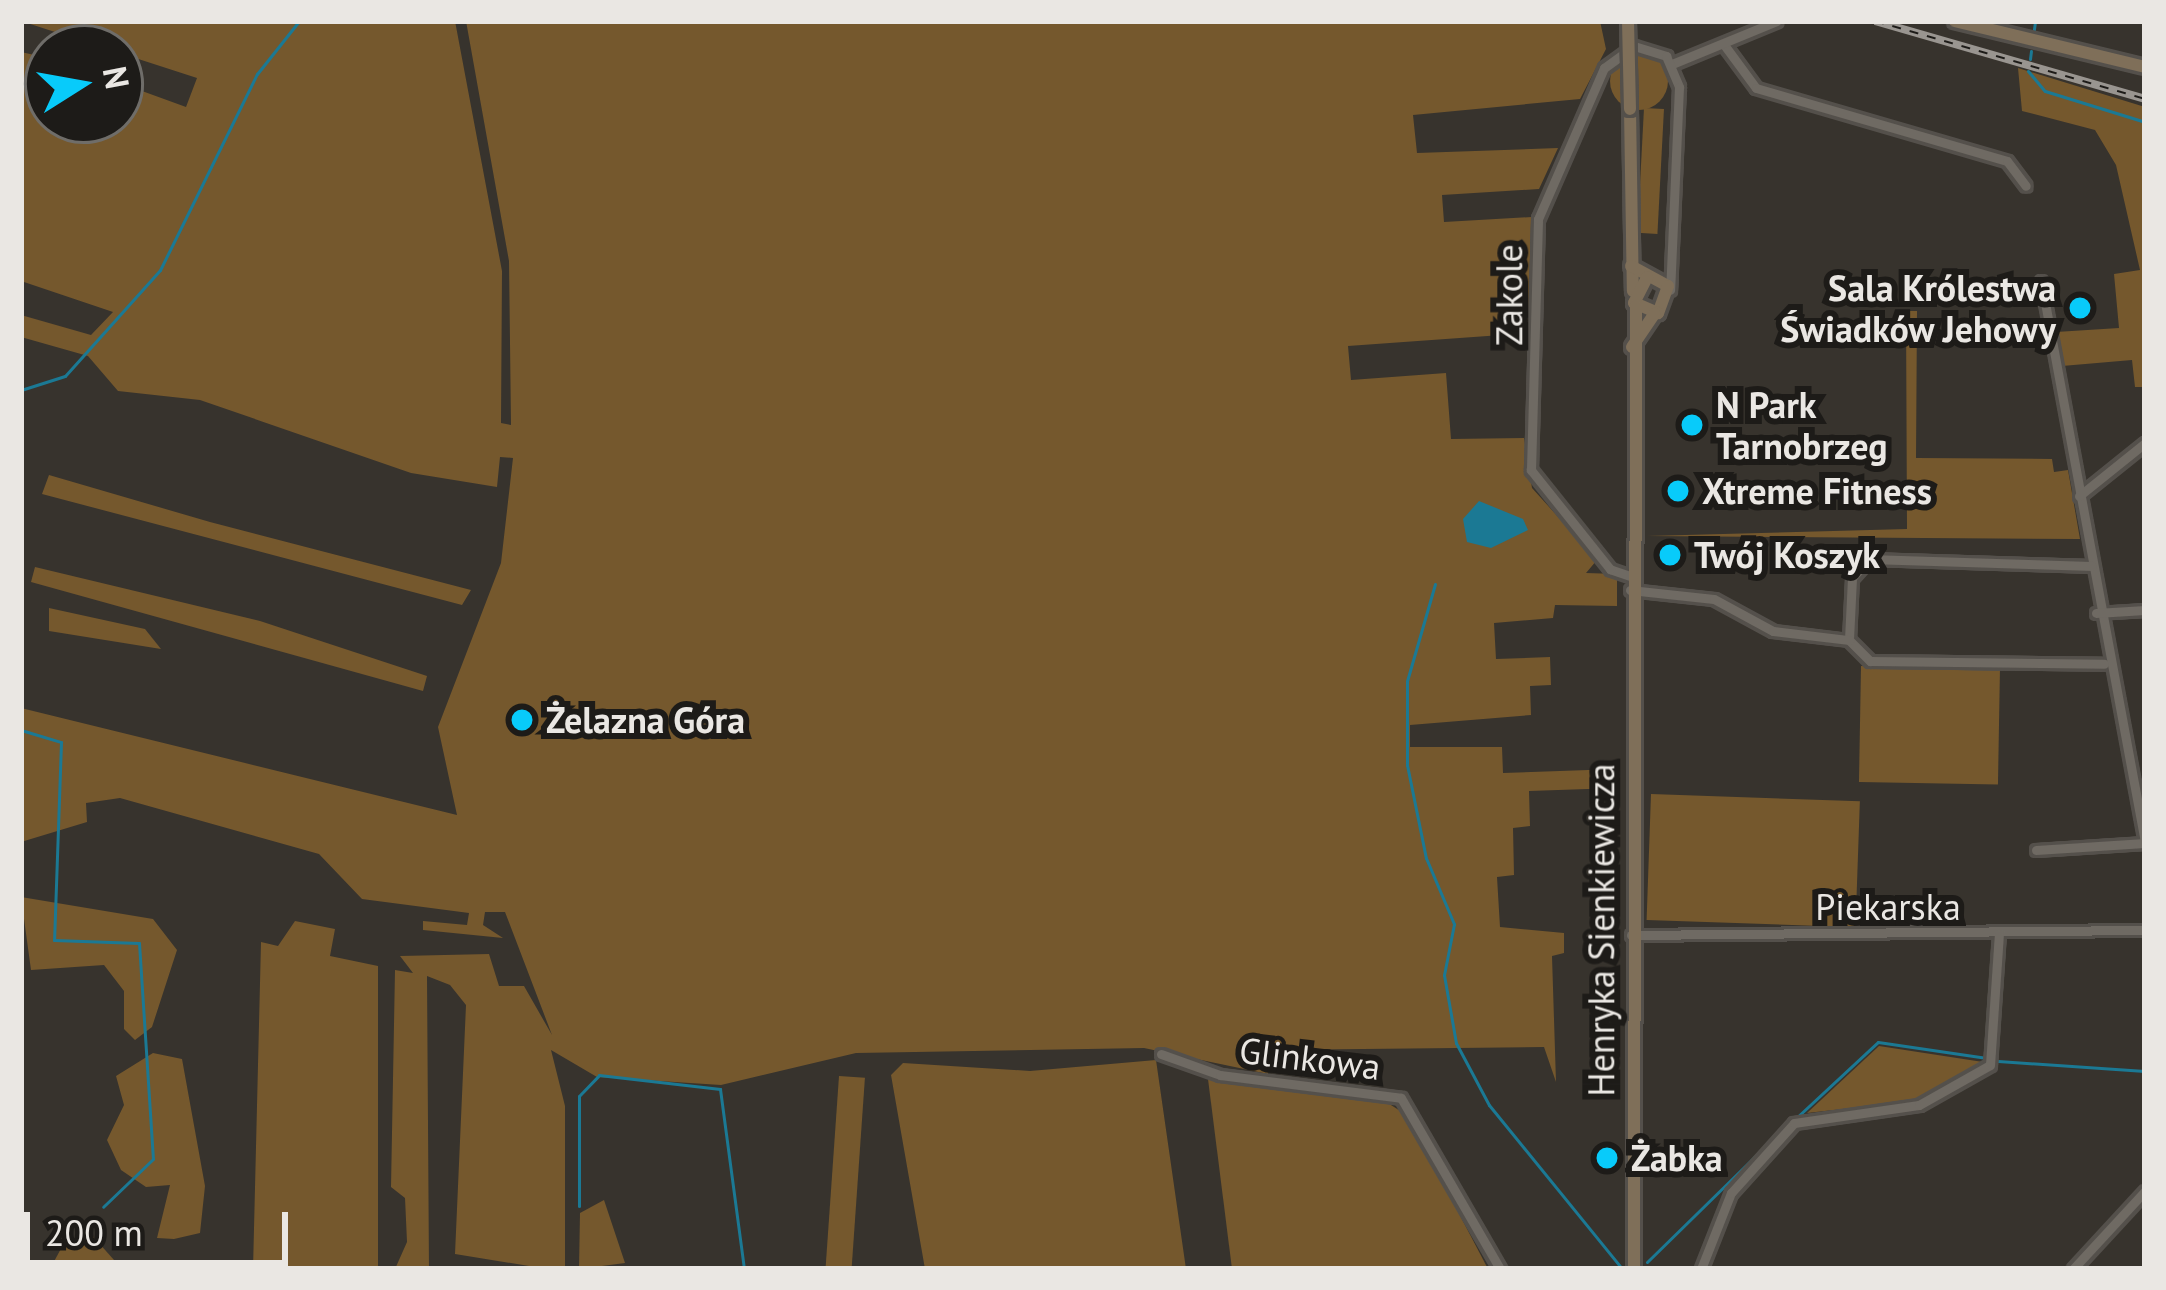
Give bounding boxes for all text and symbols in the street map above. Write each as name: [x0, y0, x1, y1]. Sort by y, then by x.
north arrow: [24, 24, 144, 144]
text: N: [94, 63, 140, 92]
street label: Zakole: [1487, 244, 1531, 346]
place label: Sala Królestwa Świadków Jehowy: [1779, 265, 2056, 350]
marker: Sala Królestwa Świadków Jehowy: [2067, 295, 2093, 321]
place label: N Park Tarnobrzeg: [1716, 382, 1888, 467]
marker: N Park Tarnobrzeg: [1679, 412, 1705, 438]
place label: Xtreme Fitness: [1702, 469, 1932, 513]
marker: Xtreme Fitness: [1665, 478, 1691, 504]
place label: Twój Koszyk: [1694, 533, 1880, 577]
marker: Twój Koszyk: [1657, 542, 1683, 568]
place label: Żelazna Góra: [546, 698, 746, 742]
marker: Żelazna Góra: [509, 707, 535, 733]
street label: Henryka Sienkiewicza: [1579, 763, 1623, 1097]
street label: Piekarska: [1815, 885, 1961, 929]
street label: Glinkowa: [1237, 1028, 1383, 1088]
place label: Żabka: [1631, 1136, 1723, 1180]
marker: Żabka: [1594, 1145, 1620, 1171]
scale bar: [30, 1188, 294, 1262]
text: 200 m: [45, 1209, 143, 1256]

